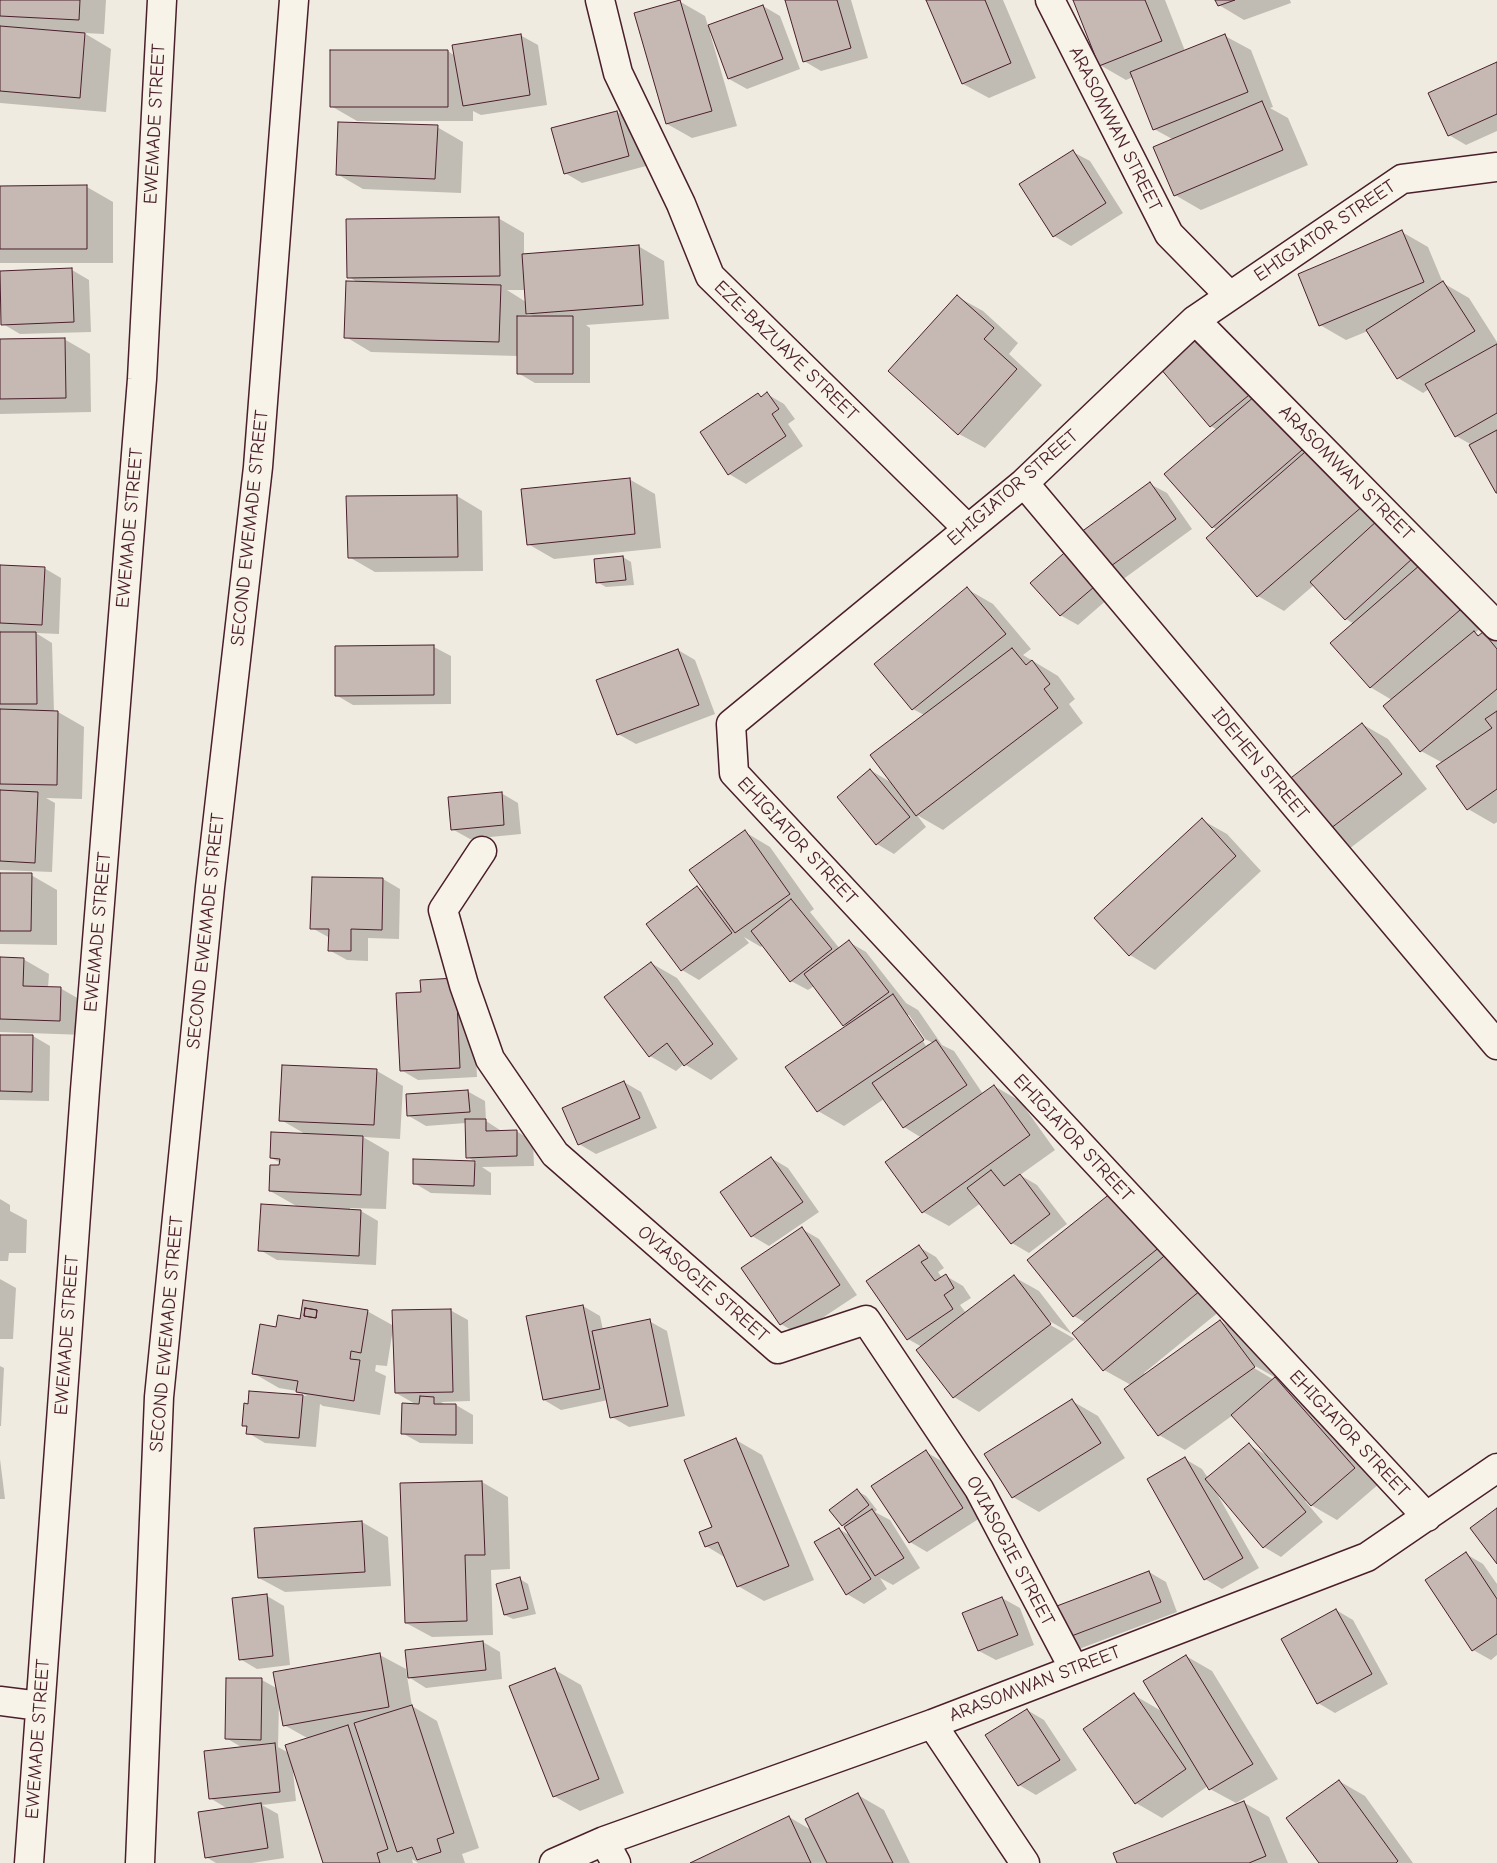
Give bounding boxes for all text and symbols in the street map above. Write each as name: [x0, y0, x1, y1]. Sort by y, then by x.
street label: EWEMADE STREET: [139, 43, 171, 205]
street label: ARASOMWAN STREET: [1064, 43, 1166, 215]
street label: EHIGIATOR STREET: [1250, 175, 1400, 287]
street label: EZE-BAZUAYE STREET: [709, 276, 863, 426]
street label: ARASOMWAN STREET: [1274, 401, 1418, 545]
street label: SECOND EWEMADE STREET: [226, 409, 274, 647]
street label: EHIGIATOR STREET: [943, 425, 1083, 551]
street label: EWEMADE STREET: [112, 447, 148, 609]
street label: IDEHEN STREET: [1206, 703, 1314, 825]
street label: EHIGIATOR STREET: [732, 773, 862, 909]
street label: SECOND EWEMADE STREET: [182, 812, 230, 1050]
street label: EWEMADE STREET: [80, 851, 116, 1013]
street label: EHIGIATOR STREET: [1008, 1070, 1138, 1206]
street label: SECOND EWEMADE STREET: [145, 1215, 189, 1453]
street label: OVIASOGIE STREET: [633, 1221, 773, 1347]
street label: EWEMADE STREET: [50, 1254, 84, 1416]
street label: EHIGIATOR STREET: [1284, 1366, 1414, 1502]
street label: OVIASOGIE STREET: [961, 1472, 1059, 1630]
street label: ARASOMWAN STREET: [946, 1641, 1124, 1727]
street label: EWEMADE STREET: [21, 1658, 55, 1820]

